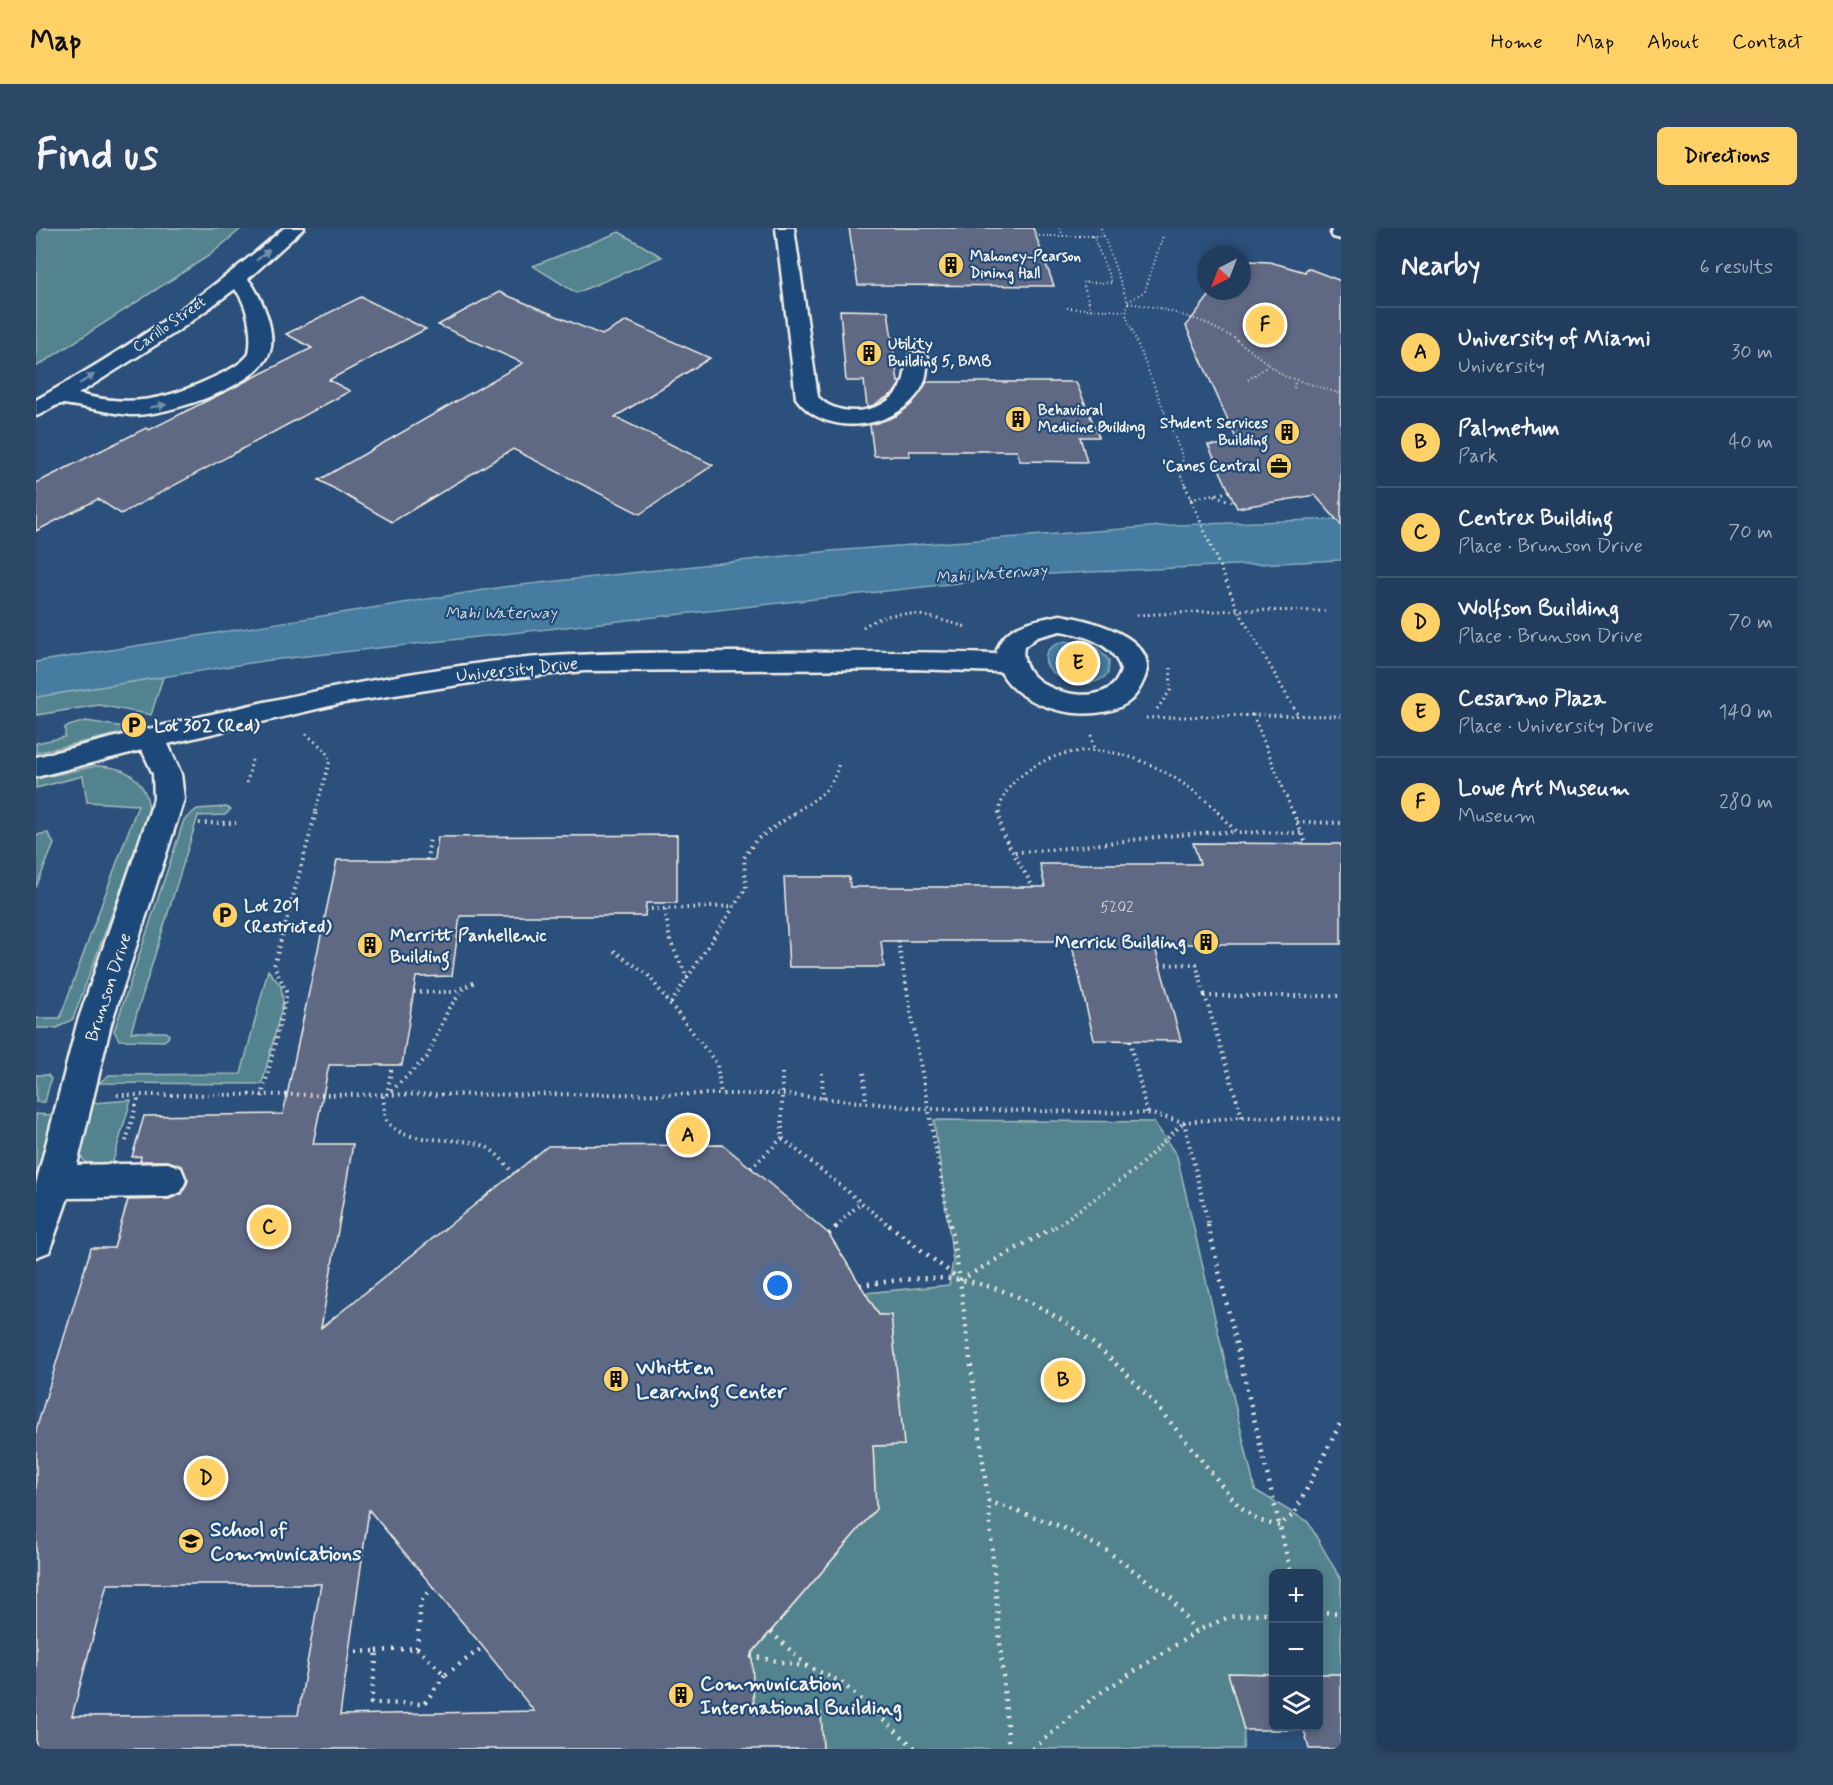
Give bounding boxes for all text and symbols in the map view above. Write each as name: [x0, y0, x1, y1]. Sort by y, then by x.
text: Map: [30, 24, 81, 61]
text: Home: [1491, 28, 1543, 56]
text: Map: [1576, 28, 1614, 56]
text: About: [1647, 28, 1699, 56]
text: Contact: [1732, 28, 1803, 56]
button: Directions: [1657, 127, 1797, 185]
text: Find us: [36, 129, 158, 184]
north arrow: [1197, 246, 1251, 300]
place label: Mahoney-Pearson Dining Hall: [970, 247, 1082, 285]
one-way arrow: [255, 248, 271, 261]
building icon: Mahoney-Pearson Dining Hall: [936, 250, 966, 280]
text: Nearby: [1401, 250, 1480, 284]
text: 6 results: [1700, 254, 1773, 281]
street label: Carillo Street: [129, 292, 210, 357]
pin: F: [1246, 302, 1284, 348]
text: University of Miami: [1458, 325, 1651, 353]
place label: Utility Building 5, BMB: [888, 335, 992, 374]
building icon: Utility Building 5, BMB: [854, 338, 884, 368]
text: A: [1414, 339, 1427, 366]
text: 30 m: [1731, 339, 1773, 366]
text: University: [1458, 353, 1545, 380]
one-way arrow: [78, 374, 95, 385]
one-way arrow: [149, 401, 168, 410]
place label: Behavioral Medicine Building: [1038, 401, 1145, 440]
building icon: Behavioral Medicine Building: [1003, 404, 1033, 434]
place label: Student Services Building: [1160, 414, 1268, 453]
text: Palmetum: [1458, 415, 1560, 443]
building icon: Student Services Building: [1272, 417, 1302, 447]
text: B: [1414, 429, 1427, 456]
text: 40 m: [1729, 429, 1773, 456]
text: Park: [1458, 443, 1498, 470]
office icon: 'Canes Central: [1264, 451, 1294, 481]
place label: 'Canes Central: [1162, 457, 1260, 477]
text: Centrex Building: [1458, 505, 1613, 533]
text: C: [1413, 519, 1428, 546]
text: 70 m: [1728, 519, 1773, 546]
text: Place · Brunson Drive: [1458, 533, 1643, 560]
water label: Mahi Waterway: [935, 560, 1049, 589]
text: Wolfson Building: [1458, 595, 1619, 623]
water label: Mahi Waterway: [445, 603, 558, 624]
text: D: [1414, 609, 1427, 636]
text: 70 m: [1728, 609, 1773, 636]
text: Place · Brunson Drive: [1458, 623, 1643, 650]
pin: E: [1058, 640, 1098, 686]
street label: University Drive: [455, 652, 579, 688]
text: Cesarano Plaza: [1458, 685, 1606, 713]
text: E: [1415, 699, 1426, 726]
text: 140 m: [1719, 699, 1773, 726]
parking icon: Lot 302 (Red): [119, 710, 149, 740]
text: Place · University Drive: [1458, 713, 1654, 740]
place label: Lot 302 (Red): [154, 714, 260, 738]
text: Lowe Art Museum: [1458, 775, 1630, 803]
text: F: [1415, 789, 1426, 816]
text: 280 m: [1719, 789, 1773, 816]
text: Museum: [1458, 803, 1536, 830]
place label: Lot 201 (Restricted): [244, 894, 332, 939]
house number: 5202: [1100, 898, 1134, 918]
parking icon: Lot 201 (Restricted): [210, 900, 240, 930]
place label: Merritt Panhellenic Building: [390, 924, 547, 971]
building icon: Merrick Building: [1191, 927, 1221, 957]
street label: Brunson Drive: [80, 930, 138, 1045]
building icon: Merritt Panhellenic Building: [355, 930, 385, 960]
place label: Merrick Building: [1055, 931, 1186, 955]
pin: A: [668, 1112, 708, 1158]
pin: C: [250, 1204, 288, 1250]
your location: [763, 1271, 792, 1300]
place label: Whitten Learning Center: [635, 1354, 788, 1408]
pin: B: [1044, 1358, 1082, 1402]
building icon: Whitten Learning Center: [601, 1364, 631, 1394]
pin: D: [186, 1456, 226, 1500]
place label: School of Communications: [210, 1516, 362, 1568]
school or university icon: School of Communications: [176, 1526, 206, 1556]
map controls: [1269, 1569, 1323, 1731]
button: +: [1269, 1569, 1323, 1623]
button: −: [1269, 1623, 1323, 1677]
place label: Communication International Building: [700, 1670, 902, 1722]
button: layers: [1269, 1677, 1323, 1731]
building icon: Communication International Building: [666, 1680, 696, 1710]

